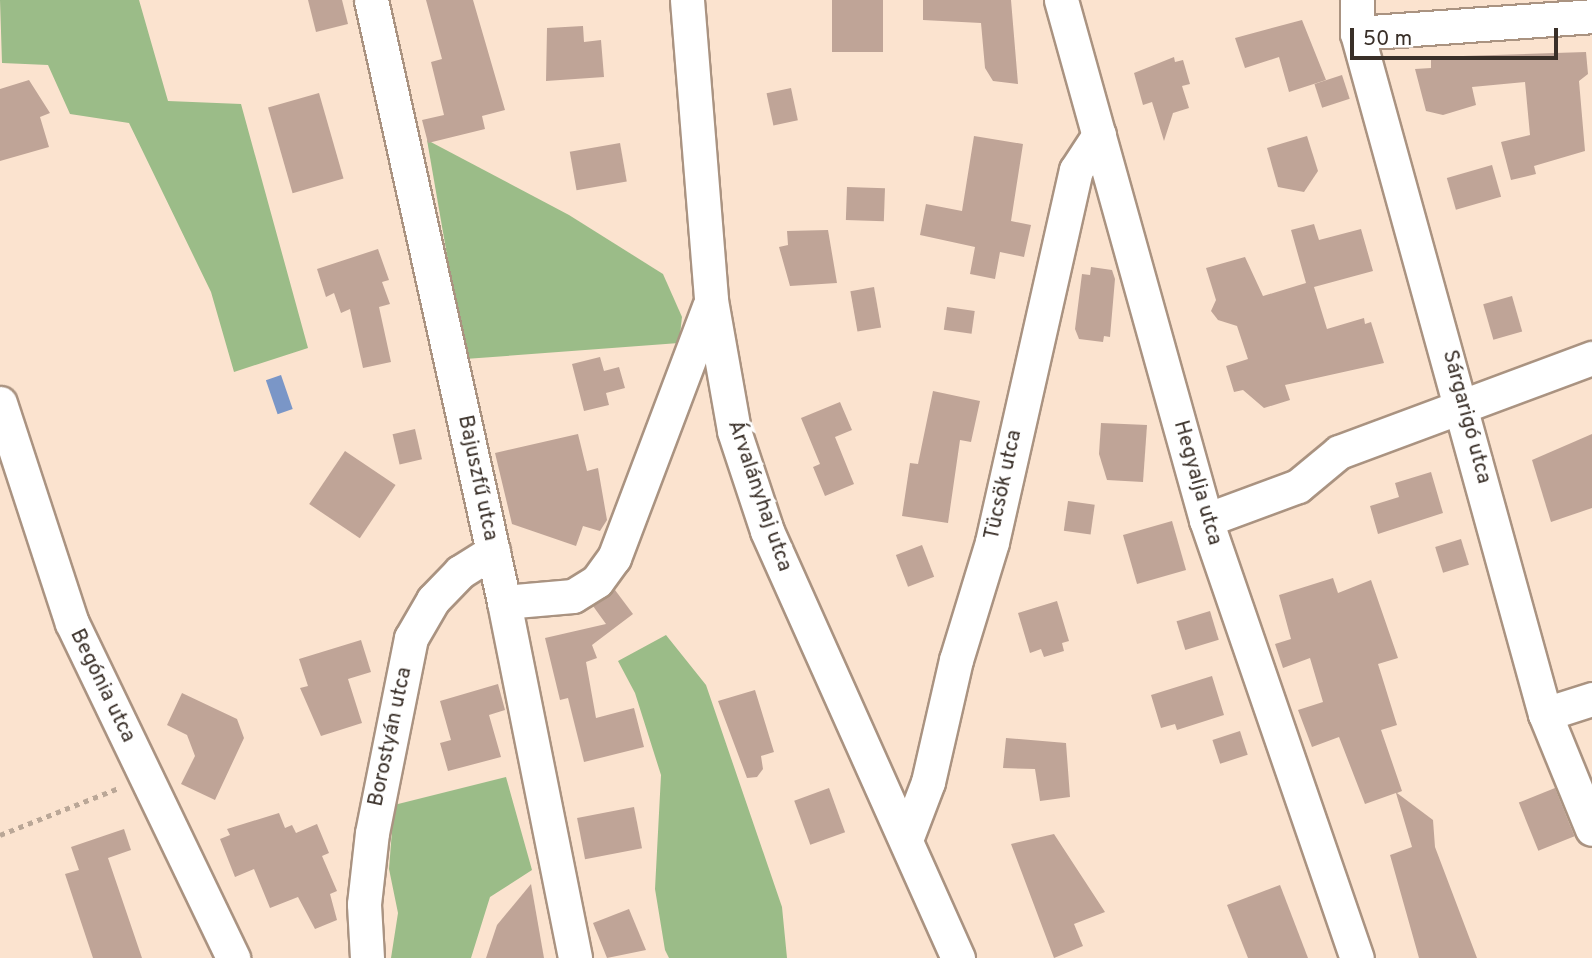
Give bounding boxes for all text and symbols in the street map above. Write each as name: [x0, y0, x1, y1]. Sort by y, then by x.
scale bar: [1354, 14, 1562, 58]
text: 50 m: [1363, 26, 1412, 53]
street label: Sárgarigó utca: [1436, 347, 1496, 487]
street label: Bajuszfű utca: [451, 413, 503, 543]
street label: Árvalányhaj utca: [721, 417, 797, 575]
street label: Hegyalja utca: [1167, 418, 1227, 548]
street label: Tücsök utca: [980, 428, 1028, 542]
street label: Begónia utca: [64, 625, 140, 747]
street label: Borostyán utca: [364, 665, 418, 809]

